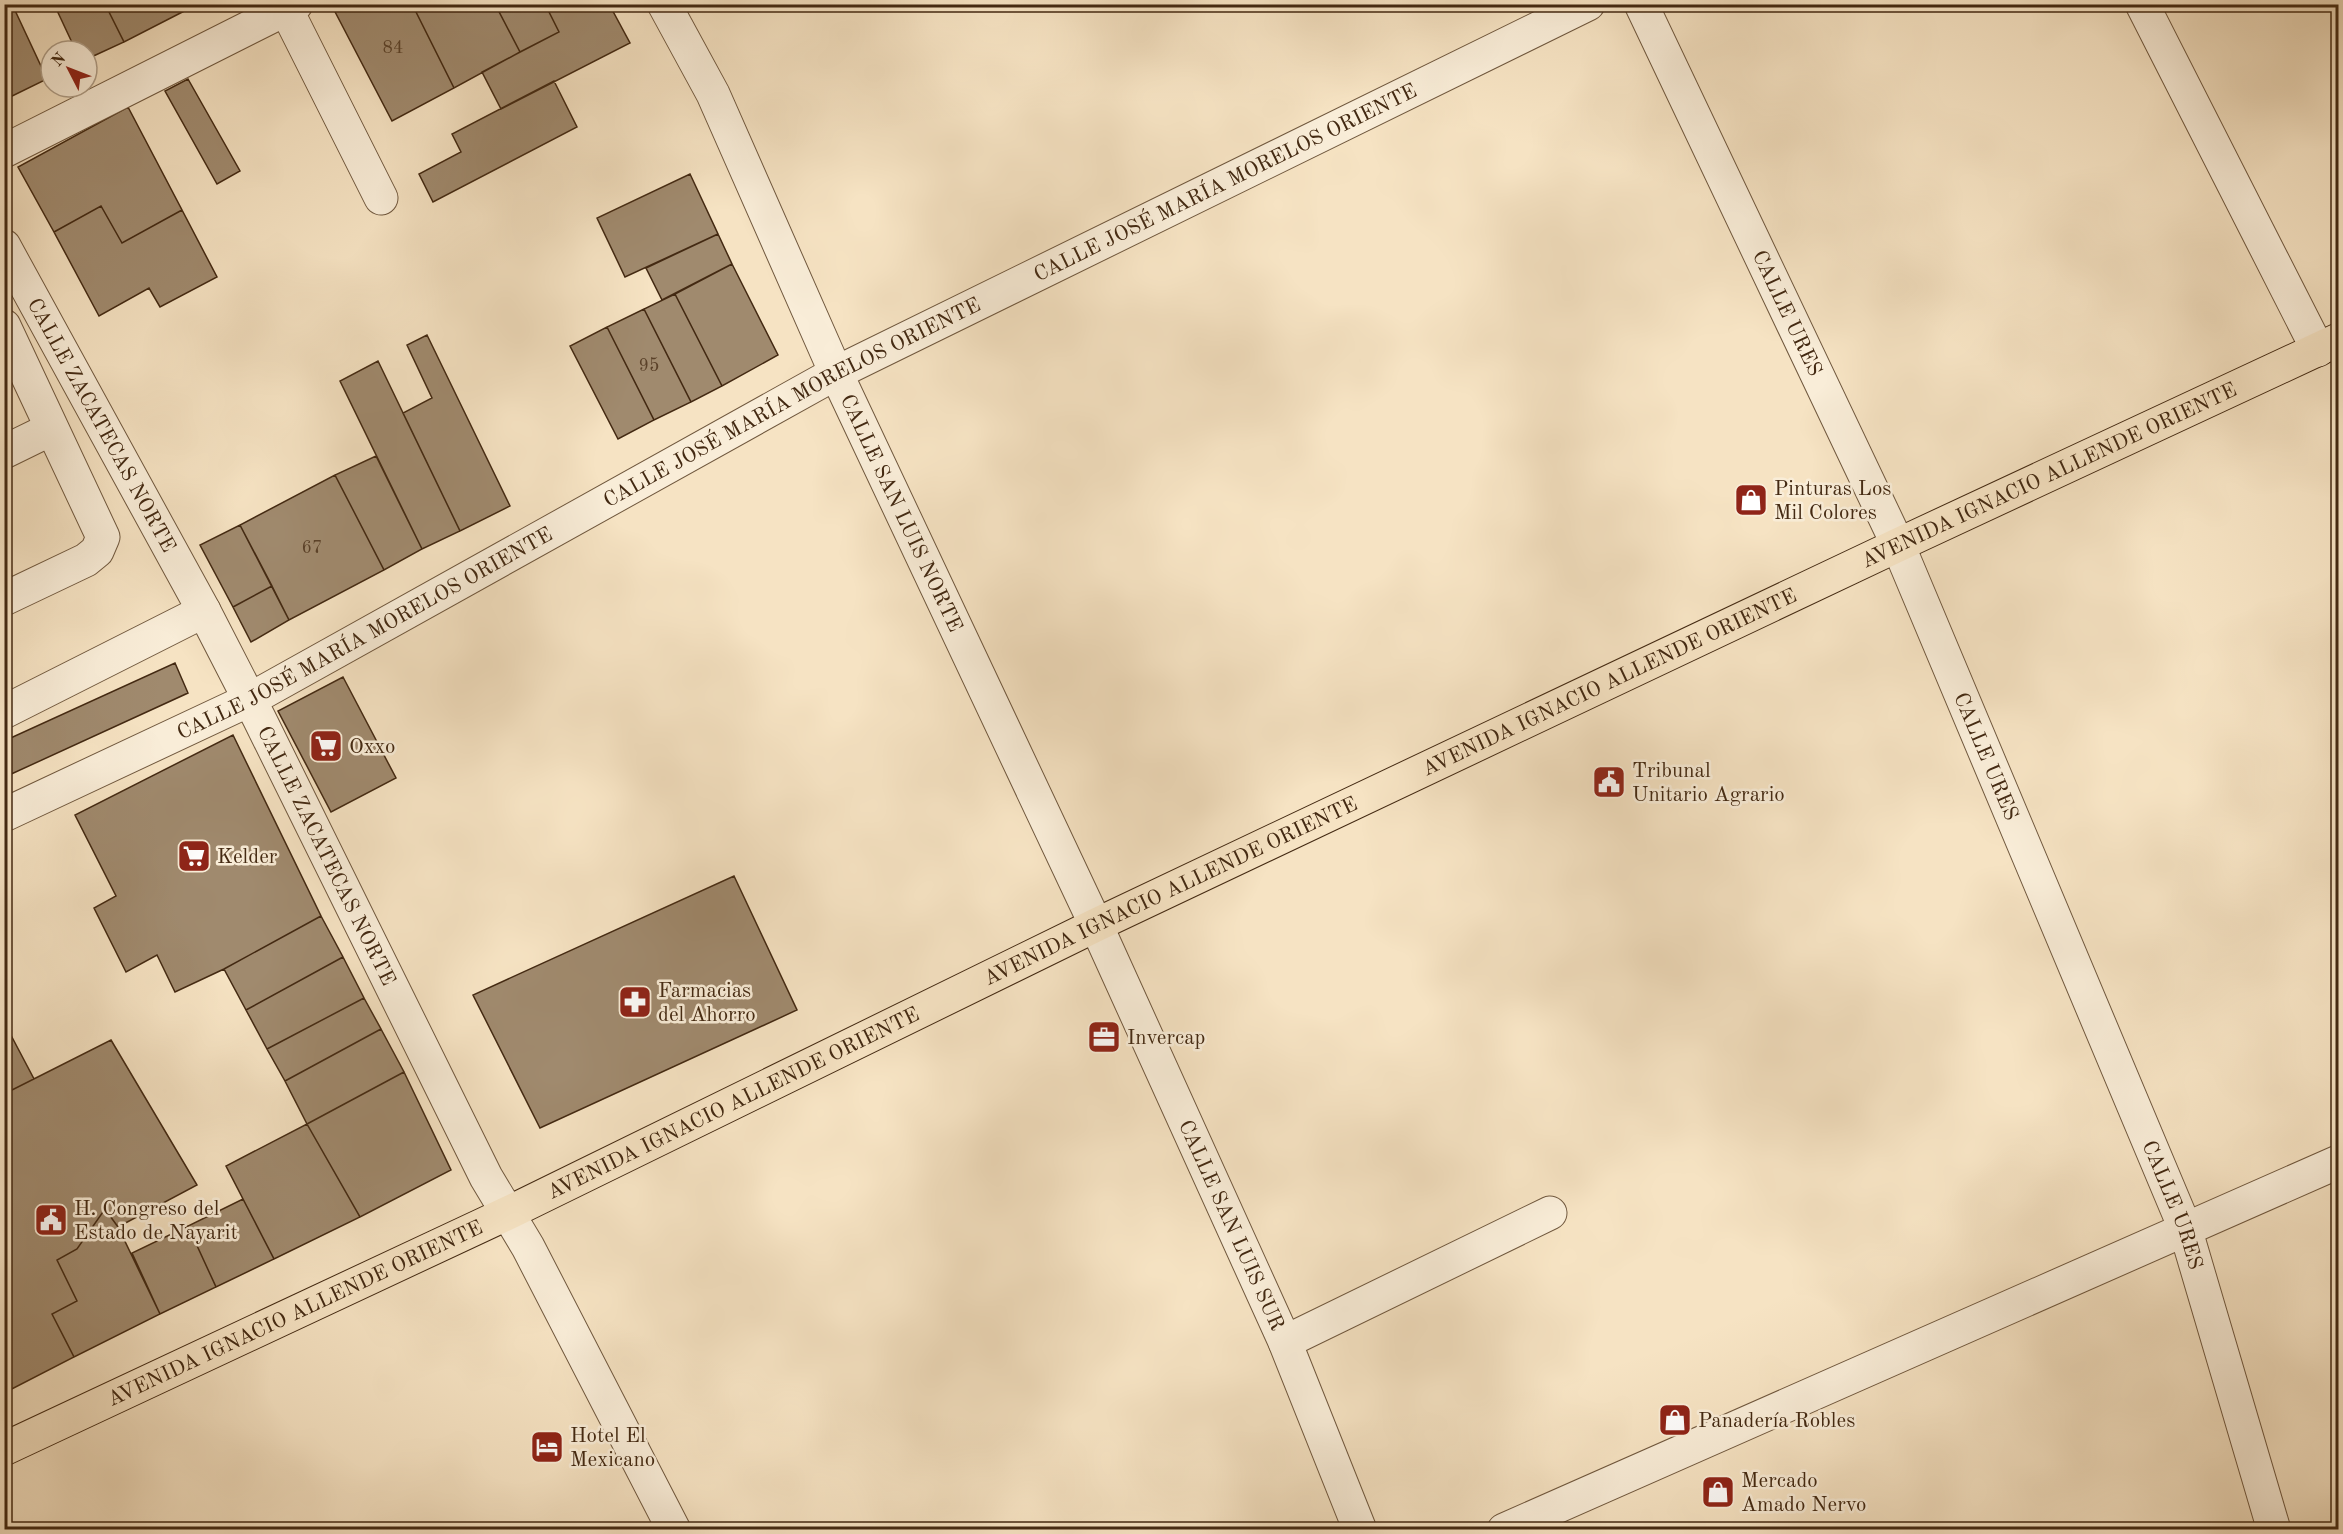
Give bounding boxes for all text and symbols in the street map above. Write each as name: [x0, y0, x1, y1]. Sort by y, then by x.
north arrow: [39, 39, 99, 99]
house number: 84: [383, 39, 403, 57]
text: N: [49, 50, 70, 70]
street label: CALLE JOSÉ MARÍA MORELOS ORIENTE: [1031, 81, 1421, 286]
street label: CALLE URES: [1748, 247, 1825, 380]
street label: CALLE ZACATECAS NORTE: [23, 295, 179, 556]
street label: CALLE JOSÉ MARÍA MORELOS ORIENTE: [601, 295, 984, 512]
house number: 95: [639, 357, 659, 375]
street label: AVENIDA IGNACIO ALLENDE ORIENTE: [1858, 380, 2240, 573]
street label: CALLE SAN LUIS NORTE: [836, 391, 965, 636]
place label: Pinturas Los Mil Colores: [1774, 479, 1891, 524]
shop icon: Pinturas Los Mil Colores: [1733, 482, 1769, 518]
street label: CALLE JOSÉ MARÍA MORELOS ORIENTE: [174, 524, 556, 744]
house number: 67: [302, 539, 322, 557]
street label: AVENIDA IGNACIO ALLENDE ORIENTE: [1419, 586, 1800, 781]
street label: CALLE URES: [1949, 690, 2021, 824]
street label: CALLE ZACATECAS NORTE: [253, 723, 399, 989]
supermarket icon: Oxxo: [308, 728, 344, 764]
place label: Oxxo: [349, 737, 395, 758]
place label: Tribunal Unitario Agrario: [1632, 761, 1785, 806]
public building icon: Tribunal Unitario Agrario: [1591, 764, 1627, 800]
street label: AVENIDA IGNACIO ALLENDE ORIENTE: [981, 794, 1361, 990]
supermarket icon: Kelder: [176, 838, 212, 874]
place label: Kelder: [217, 847, 278, 868]
place label: Farmacias del Ahorro: [658, 981, 756, 1026]
pharmacy icon: Farmacias del Ahorro: [617, 984, 653, 1020]
street label: AVENIDA IGNACIO ALLENDE ORIENTE: [544, 1004, 923, 1204]
office icon: Invercap: [1086, 1019, 1122, 1055]
place label: Invercap: [1127, 1028, 1205, 1049]
street label: CALLE SAN LUIS SUR: [1174, 1117, 1287, 1334]
street label: CALLE URES: [2137, 1138, 2206, 1272]
place label: H. Congreso del Estado de Nayarit: [74, 1199, 238, 1244]
public building icon: H. Congreso del Estado de Nayarit: [33, 1202, 69, 1238]
street label: AVENIDA IGNACIO ALLENDE ORIENTE: [105, 1217, 486, 1411]
shop icon: Panadería Robles: [1657, 1402, 1693, 1438]
place label: Panadería Robles: [1698, 1411, 1855, 1432]
place label: Hotel El Mexicano: [570, 1426, 655, 1471]
hotel icon: Hotel El Mexicano: [529, 1429, 565, 1465]
place label: Mercado Amado Nervo: [1741, 1471, 1866, 1516]
shop icon: Mercado Amado Nervo: [1700, 1474, 1736, 1510]

